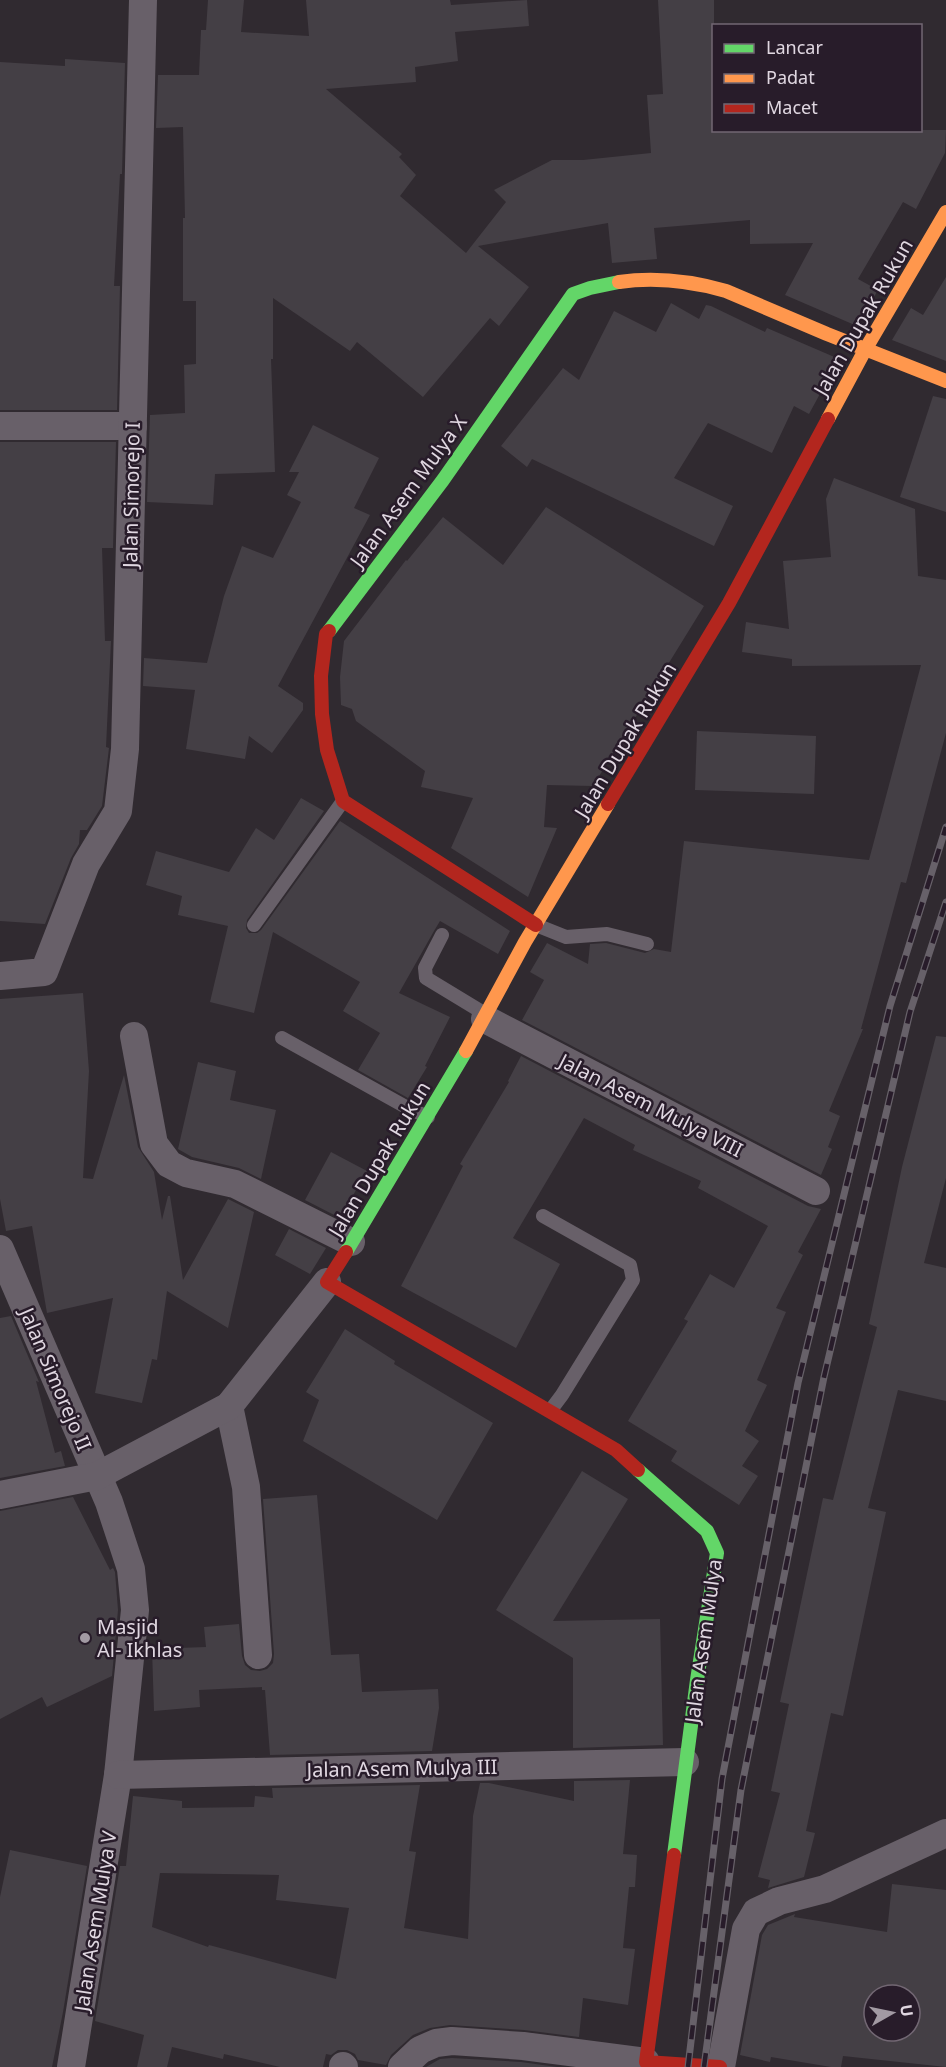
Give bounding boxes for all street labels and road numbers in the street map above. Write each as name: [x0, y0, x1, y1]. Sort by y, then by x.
street label: Jalan Dupak Rukun: [806, 234, 919, 402]
street label: Jalan Asem Mulya X: [342, 409, 473, 574]
street label: Jalan Simorejo I: [116, 422, 146, 570]
street label: Jalan Dupak Rukun: [567, 657, 682, 825]
street label: Jalan Asem Mulya VIII: [553, 1046, 747, 1163]
street label: Jalan Dupak Rukun: [321, 1076, 436, 1244]
street label: Jalan Simorejo II: [13, 1302, 98, 1455]
street label: Jalan Asem Mulya: [678, 1557, 728, 1727]
street label: Jalan Asem Mulya III: [304, 1753, 498, 1783]
street label: Jalan Asem Mulya V: [67, 1829, 123, 2015]

